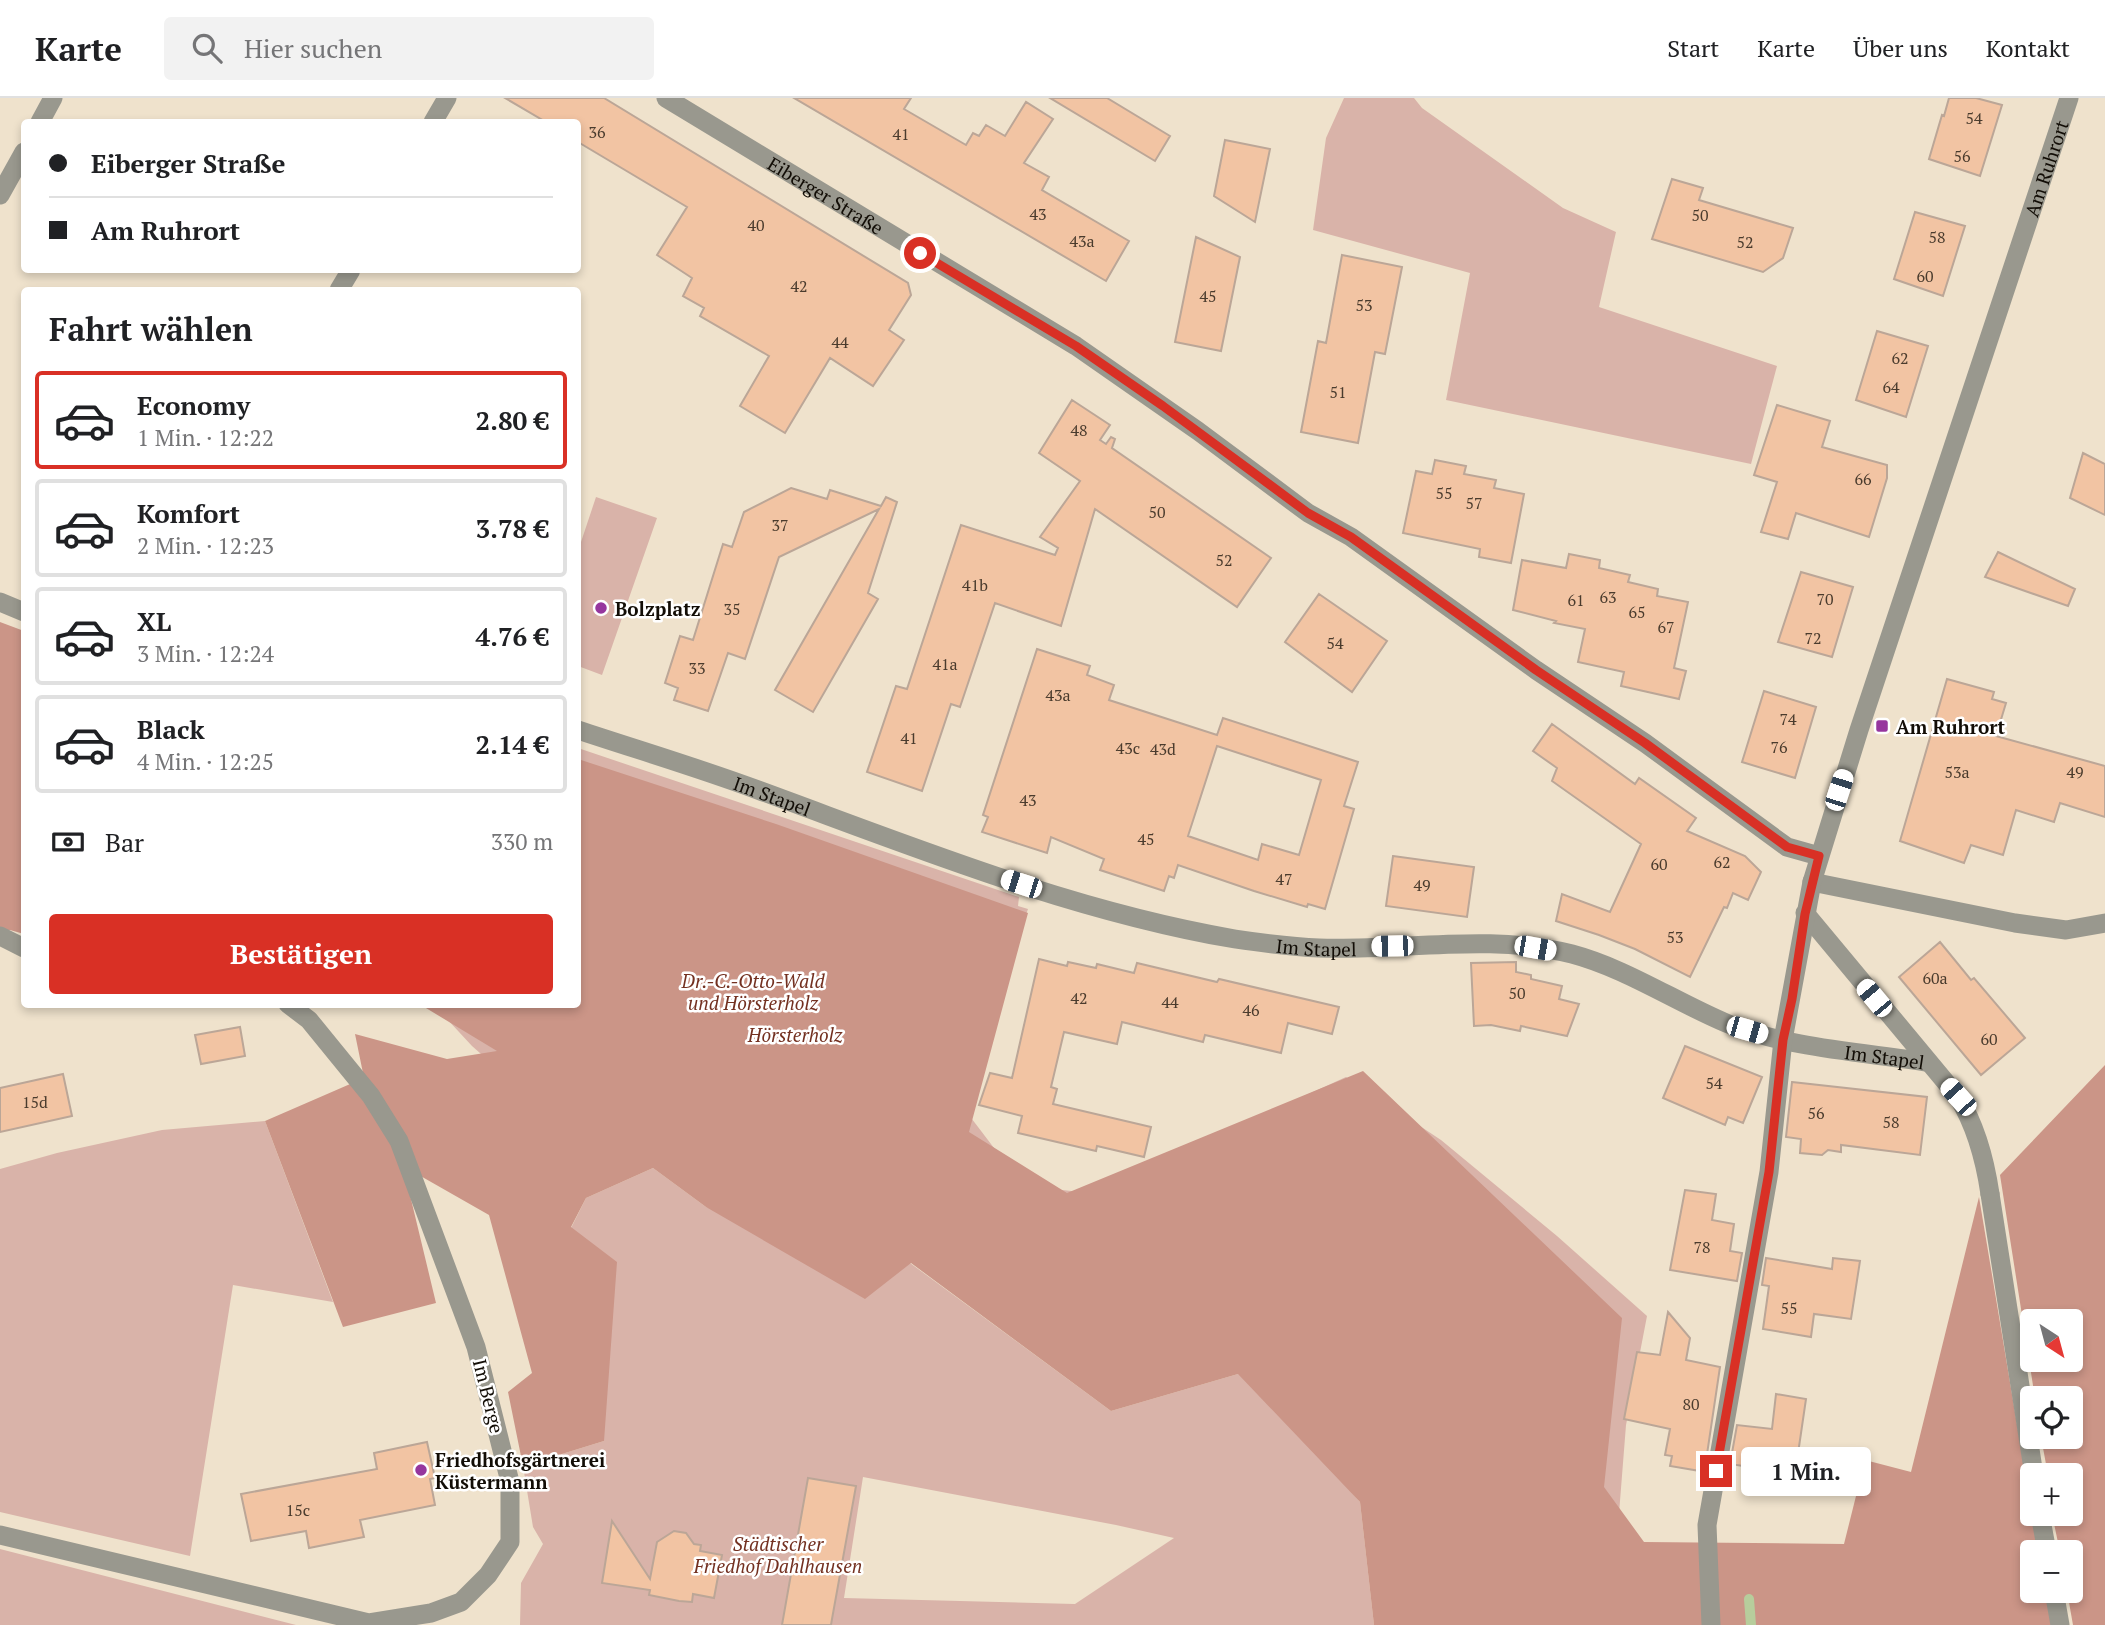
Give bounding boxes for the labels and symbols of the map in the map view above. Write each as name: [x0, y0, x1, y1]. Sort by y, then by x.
house number: 54: [1965, 107, 1983, 129]
street label: Am Ruhrort: [2018, 117, 2073, 220]
house number: 36: [588, 121, 606, 143]
house number: 41: [892, 123, 910, 145]
house number: 56: [1953, 145, 1971, 167]
street label: Eiberger Straße: [763, 150, 889, 239]
house number: 43: [1029, 203, 1047, 225]
house number: 50: [1691, 204, 1709, 226]
house number: 40: [747, 214, 765, 236]
house number: 58: [1928, 226, 1946, 248]
house number: 43a: [1069, 230, 1095, 252]
house number: 52: [1736, 231, 1754, 253]
route start: [904, 237, 936, 269]
house number: 60: [1916, 265, 1934, 287]
house number: 42: [790, 275, 808, 297]
house number: 45: [1199, 285, 1217, 307]
house number: 53: [1355, 294, 1373, 316]
house number: 44: [831, 331, 849, 353]
house number: 62: [1891, 347, 1909, 369]
house number: 64: [1882, 376, 1900, 398]
house number: 51: [1329, 381, 1347, 403]
house number: 48: [1070, 419, 1088, 441]
house number: 66: [1854, 468, 1872, 490]
house number: 55: [1435, 482, 1453, 504]
house number: 57: [1465, 492, 1483, 514]
house number: 50: [1148, 501, 1166, 523]
house number: 37: [771, 514, 789, 536]
house number: 52: [1215, 549, 1233, 571]
house number: 41b: [962, 574, 988, 596]
house number: 63: [1599, 586, 1617, 608]
house number: 70: [1816, 588, 1834, 610]
house number: 61: [1567, 589, 1585, 611]
place label: Bolzplatz: [615, 596, 701, 621]
house number: 35: [723, 598, 741, 620]
marker: Bolzplatz: [593, 600, 609, 616]
house number: 65: [1628, 601, 1646, 623]
house number: 67: [1657, 616, 1675, 638]
house number: 72: [1804, 627, 1822, 649]
house number: 54: [1326, 632, 1344, 654]
house number: 41a: [932, 653, 958, 675]
house number: 33: [688, 657, 706, 679]
house number: 43a: [1045, 684, 1071, 706]
house number: 74: [1779, 708, 1797, 730]
place label: Am Ruhrort: [1896, 714, 2005, 739]
marker: Am Ruhrort: [1874, 718, 1890, 734]
house number: 41: [900, 727, 918, 749]
house number: 76: [1770, 736, 1788, 758]
house number: 43c: [1116, 737, 1140, 759]
house number: 43d: [1150, 738, 1176, 760]
house number: 53a: [1944, 761, 1970, 783]
house number: 49: [2066, 761, 2084, 783]
car: [1823, 767, 1856, 813]
street label: Im Stapel: [730, 770, 814, 821]
house number: 43: [1019, 789, 1037, 811]
house number: 45: [1137, 828, 1155, 850]
house number: 62: [1713, 851, 1731, 873]
house number: 60: [1650, 853, 1668, 875]
car: [998, 868, 1045, 900]
house number: 47: [1275, 868, 1293, 890]
house number: 49: [1413, 874, 1431, 896]
house number: 53: [1666, 926, 1684, 948]
street label: Im Stapel: [1275, 932, 1357, 961]
car: [1513, 934, 1558, 962]
car: [1371, 935, 1414, 957]
house number: 60a: [1922, 967, 1948, 989]
park label: Dr.-C.-Otto-Wald und Hörsterholz: [680, 968, 825, 1015]
car: [1853, 975, 1896, 1021]
house number: 50: [1508, 982, 1526, 1004]
house number: 42: [1070, 987, 1088, 1009]
house number: 44: [1161, 991, 1179, 1013]
house number: 46: [1242, 999, 1260, 1021]
car: [1724, 1014, 1771, 1046]
park label: Hörsterholz: [747, 1022, 843, 1047]
house number: 60: [1980, 1028, 1998, 1050]
street label: Im Stapel: [1843, 1039, 1926, 1074]
house number: 54: [1705, 1072, 1723, 1094]
car: [1937, 1074, 1980, 1120]
house number: 15d: [22, 1091, 48, 1113]
house number: 56: [1807, 1102, 1825, 1124]
house number: 58: [1882, 1111, 1900, 1133]
house number: 78: [1693, 1236, 1711, 1258]
house number: 55: [1780, 1297, 1798, 1319]
north arrow: [2020, 1309, 2082, 1372]
street label: Im Berge: [468, 1356, 510, 1436]
house number: 80: [1682, 1393, 1700, 1415]
callout: 1 Min.: [1740, 1446, 1870, 1496]
place label: Friedhofsgärtnerei Küstermann: [435, 1447, 605, 1494]
route end: [1700, 1455, 1732, 1487]
marker: Friedhofsgärtnerei Küstermann: [413, 1462, 429, 1478]
house number: 15c: [286, 1499, 310, 1521]
park label: Städtischer Friedhof Dahlhausen: [693, 1531, 862, 1578]

